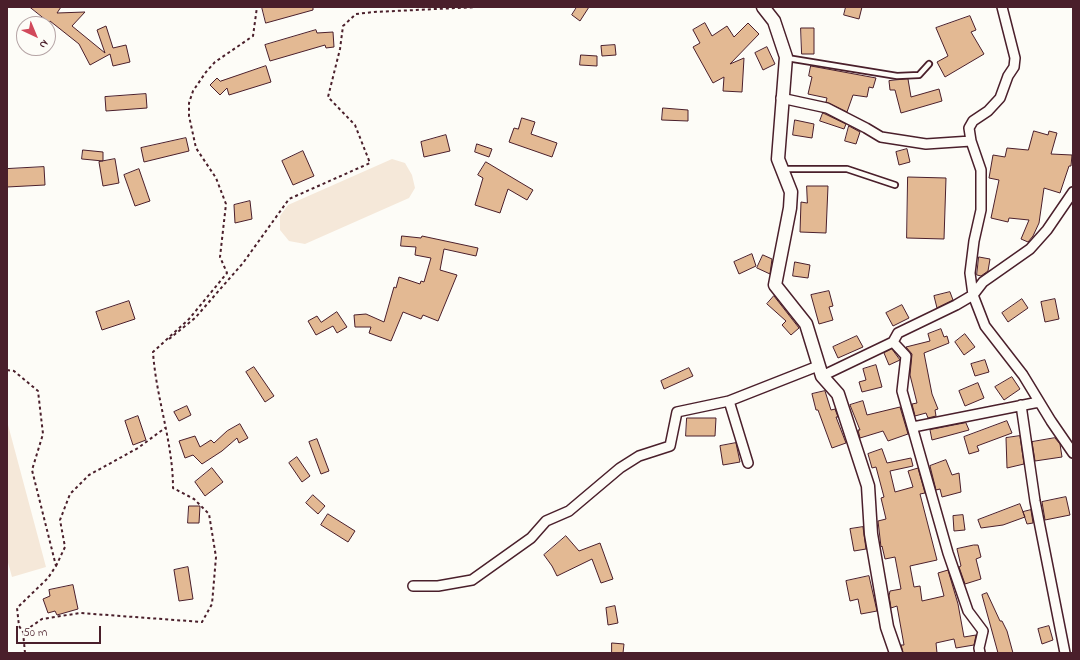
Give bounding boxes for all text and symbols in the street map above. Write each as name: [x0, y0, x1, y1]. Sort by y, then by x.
north arrow: [16, 16, 56, 56]
text: N: [35, 36, 52, 52]
scale bar: [18, 618, 103, 644]
text: 50 m: [23, 624, 47, 642]

